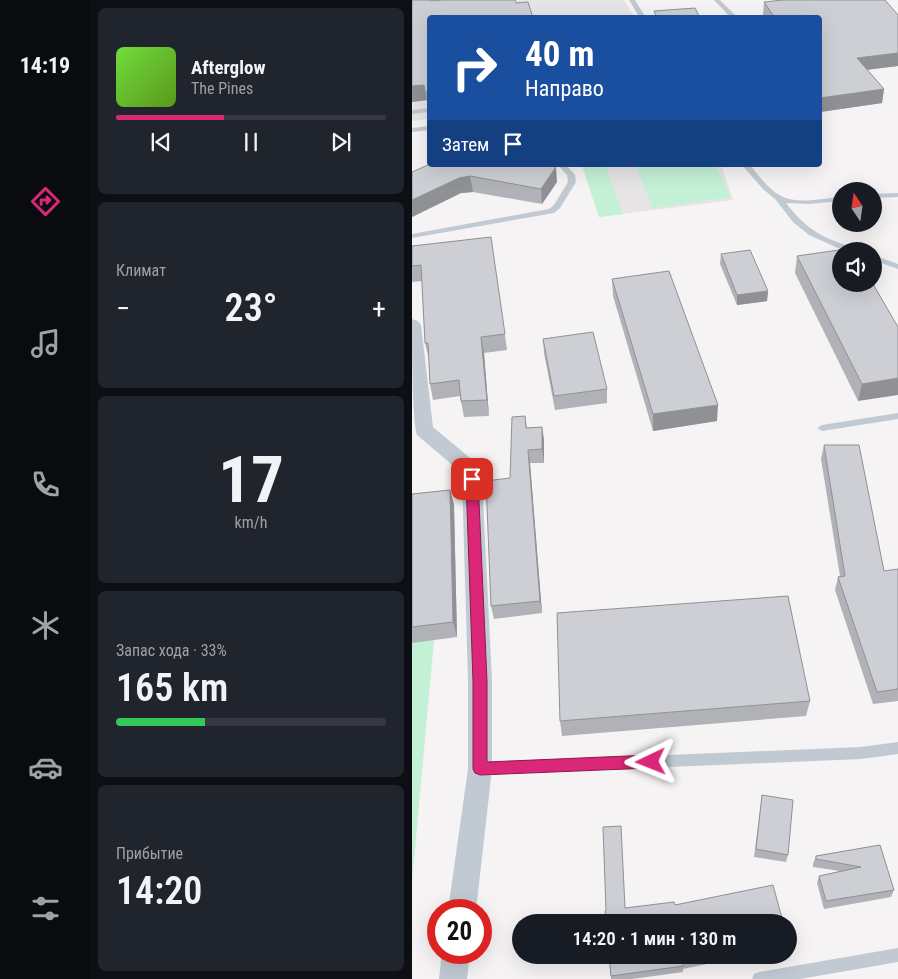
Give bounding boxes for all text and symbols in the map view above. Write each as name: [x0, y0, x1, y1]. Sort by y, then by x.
text: 40 m: [525, 34, 594, 75]
icon: right: [442, 35, 507, 100]
text: 14:19: [20, 53, 70, 78]
text: Afterglow: [191, 56, 265, 79]
text: Направо: [525, 76, 604, 101]
text: The Pines: [191, 79, 253, 98]
icon: previous: [147, 128, 175, 156]
icon: pause: [237, 128, 265, 156]
icon: next: [327, 128, 355, 156]
icon: arrive: [499, 130, 527, 158]
text: Затем: [442, 133, 489, 156]
north arrow: [832, 182, 882, 232]
map controls: [832, 182, 882, 292]
icon: directions: [28, 184, 63, 219]
button: sound: [832, 242, 882, 292]
text: Климат: [116, 261, 166, 280]
text: 23°: [225, 286, 277, 330]
text: −: [116, 292, 130, 325]
text: +: [372, 292, 386, 325]
icon: music: [28, 326, 63, 361]
text: 17: [218, 442, 284, 518]
pin: [451, 458, 493, 500]
icon: arrive: [458, 465, 486, 493]
icon: phone: [28, 467, 63, 502]
text: km/h: [235, 513, 267, 532]
icon: climate: [28, 608, 63, 643]
text: Запас хода · 33%: [116, 641, 227, 660]
text: 165 km: [116, 666, 228, 710]
position arrow: [624, 735, 676, 787]
icon: car: [28, 750, 63, 785]
text: Прибытие: [116, 844, 183, 863]
text: 14:20: [116, 869, 202, 913]
icon: filters: [28, 891, 63, 926]
speed limit sign: 20: [427, 899, 492, 964]
text: 14:20 · 1 мин · 130 m: [573, 927, 736, 950]

